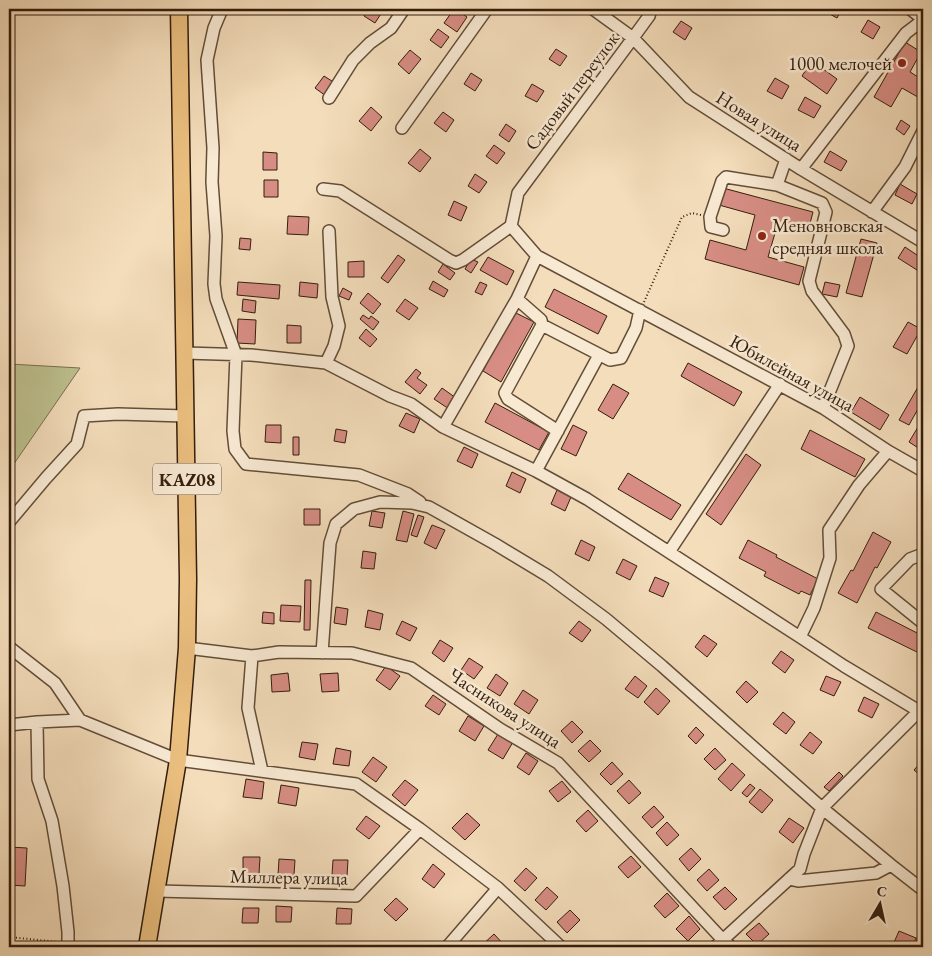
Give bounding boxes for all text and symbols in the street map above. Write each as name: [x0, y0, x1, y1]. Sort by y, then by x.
street label: Садовый переулок: [519, 27, 625, 155]
place label: 1000 мелочей: [788, 51, 892, 76]
marker: 1000 мелочей: [896, 57, 908, 69]
street label: Новая улица: [711, 85, 807, 158]
place label: Меновновская средняя школа: [772, 213, 884, 260]
marker: Меновновская средняя школа: [756, 230, 768, 242]
street label: Юбилейная улица: [725, 328, 859, 418]
road number: KAZ08: [153, 464, 221, 494]
street label: Часникова улица: [444, 662, 567, 754]
street label: Миллера улица: [230, 863, 349, 891]
north arrow: [854, 878, 904, 928]
text: С: [876, 881, 888, 901]

